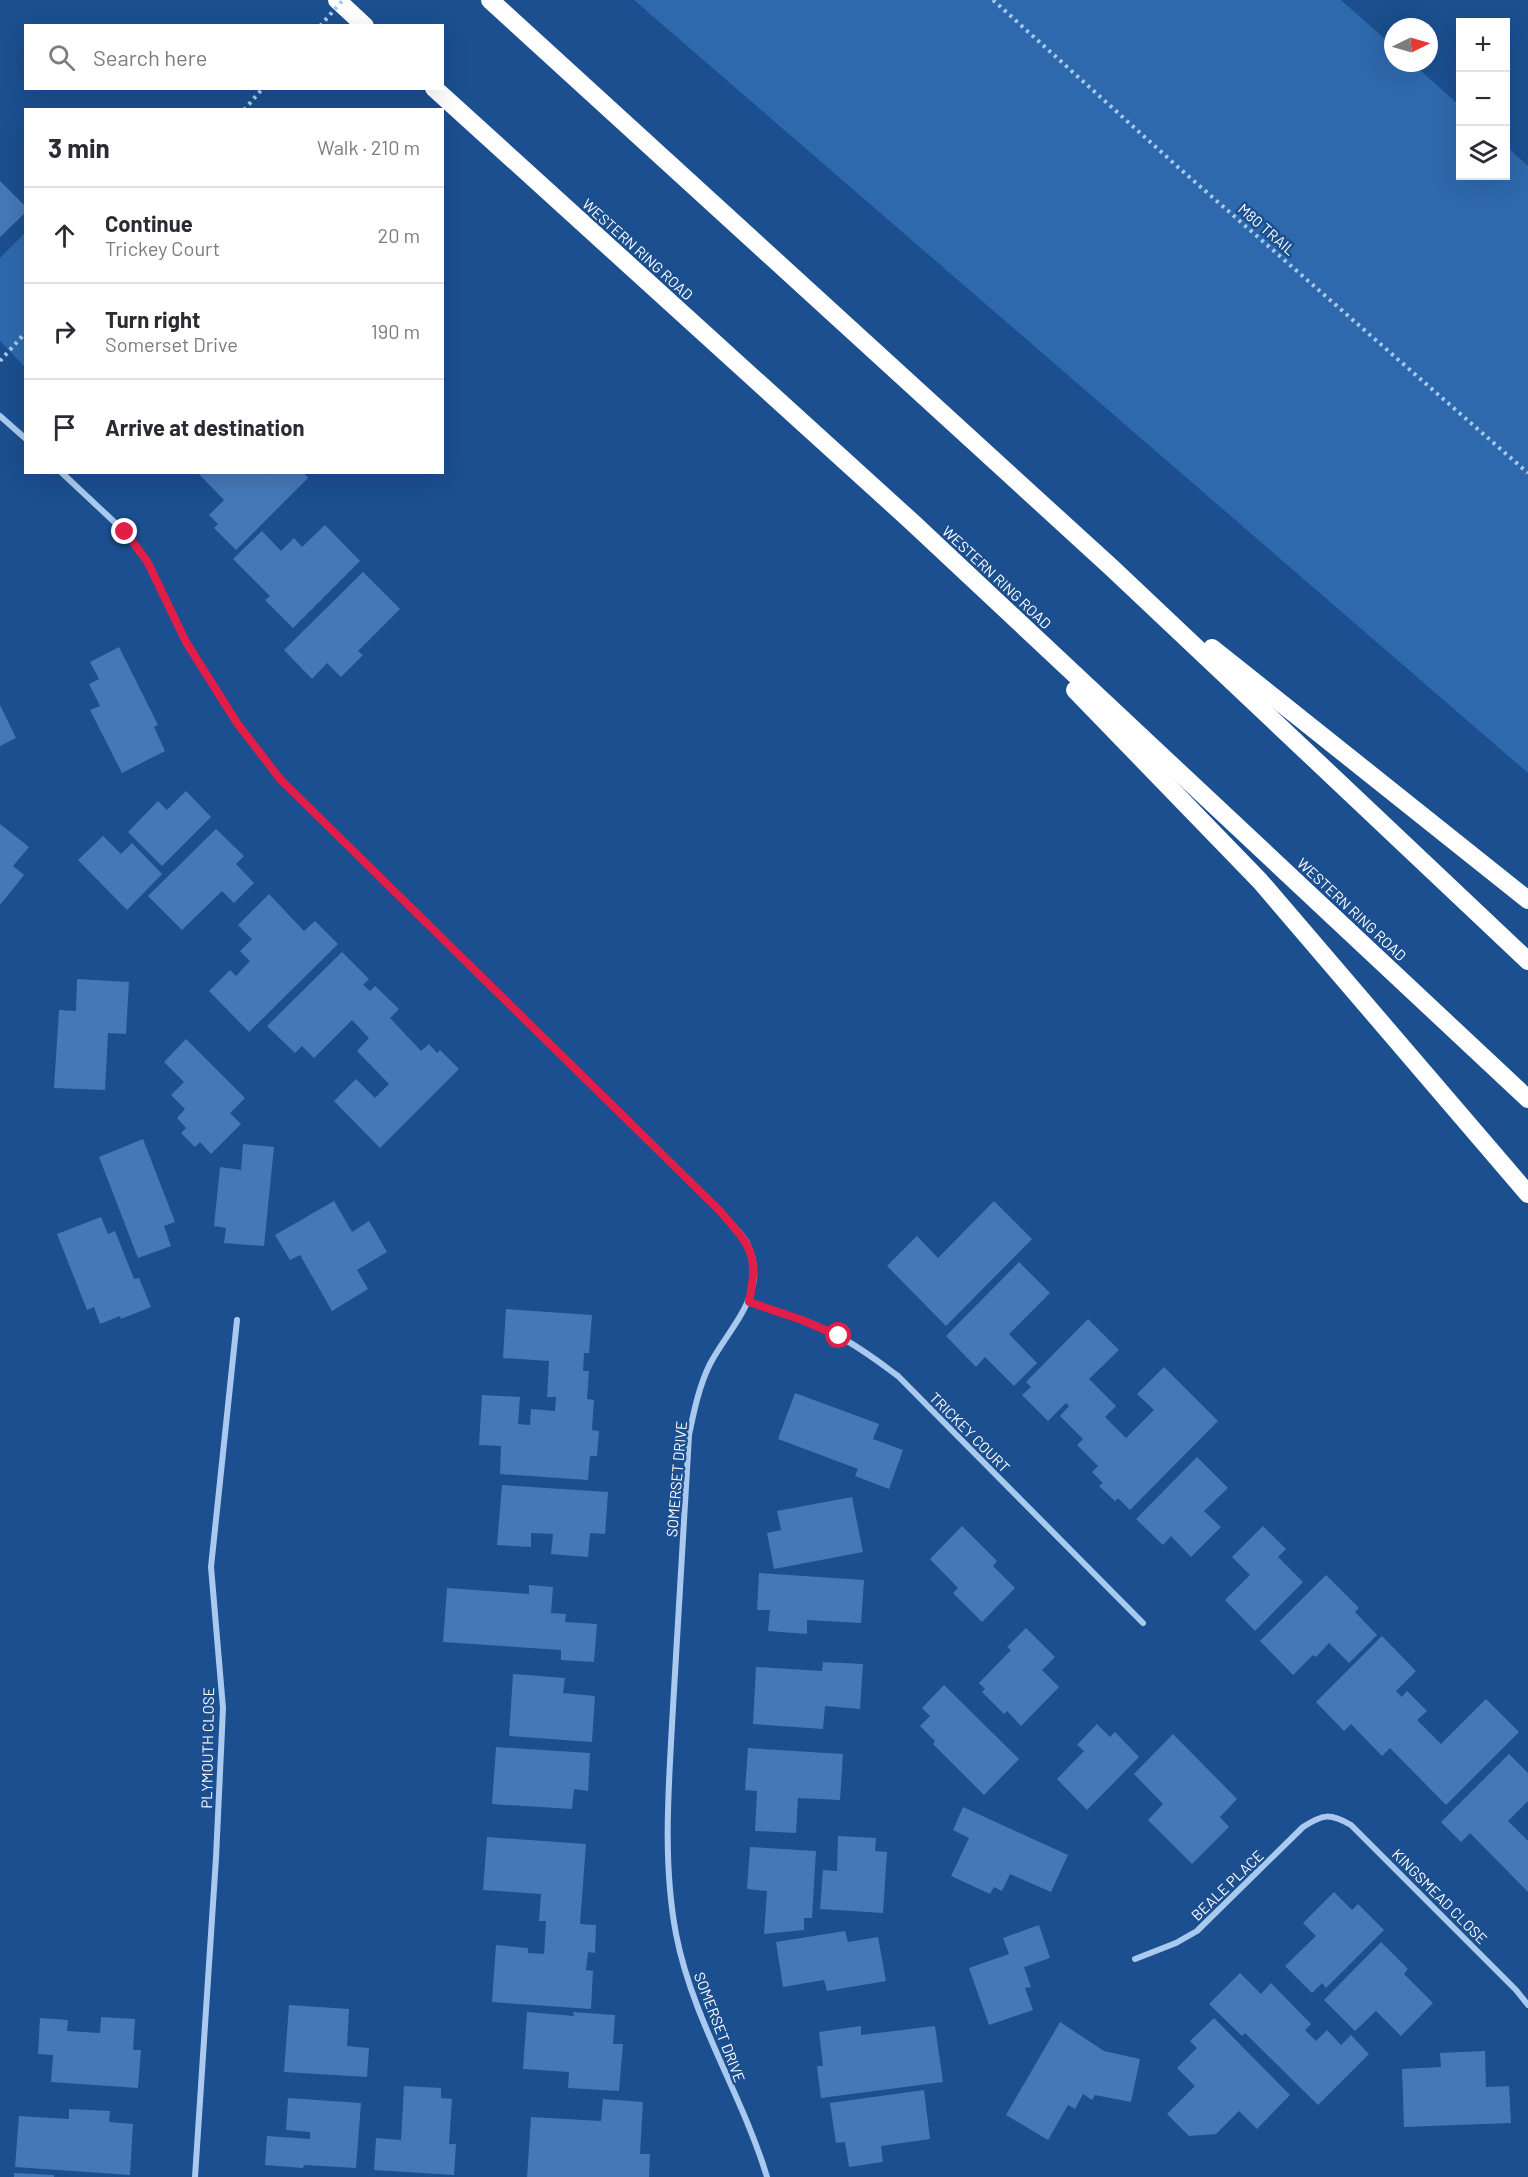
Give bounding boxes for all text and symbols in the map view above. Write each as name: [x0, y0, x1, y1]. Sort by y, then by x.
north arrow: [1384, 18, 1438, 72]
map controls: [1456, 18, 1510, 180]
button: +: [1456, 18, 1510, 72]
search box: [24, 24, 444, 90]
icon: search: [45, 41, 78, 74]
text: Search here: [93, 44, 207, 70]
button: −: [1456, 72, 1510, 126]
button: layers: [1456, 126, 1510, 180]
text: 3 min: [48, 132, 110, 163]
text: Walk · 210 m: [317, 135, 420, 159]
street label: WESTERN RING ROAD: [579, 195, 697, 303]
street label: M80 TRAIL: [1235, 199, 1299, 259]
text: Continue: [105, 210, 193, 236]
icon: ahead: [48, 219, 81, 252]
text: 20 m: [377, 223, 420, 247]
text: Trickey Court: [105, 236, 220, 260]
text: Turn right: [105, 306, 200, 332]
icon: right: [48, 315, 81, 348]
text: 190 m: [371, 319, 420, 343]
text: Somerset Drive: [105, 332, 238, 356]
icon: arrive: [48, 411, 81, 444]
text: Arrive at destination: [105, 414, 304, 440]
route end: [111, 518, 137, 544]
street label: WESTERN RING ROAD: [939, 522, 1055, 632]
street label: WESTERN RING ROAD: [1294, 854, 1410, 964]
route start: [825, 1322, 851, 1348]
street label: TRICKEY COURT: [926, 1388, 1014, 1476]
street label: SOMERSET DRIVE: [662, 1420, 690, 1538]
street label: PLYMOUTH CLOSE: [197, 1687, 217, 1809]
street label: KINGSMEAD CLOSE: [1389, 1845, 1491, 1947]
street label: BEALE PLACE: [1187, 1846, 1267, 1924]
street label: SOMERSET DRIVE: [691, 1969, 749, 2085]

